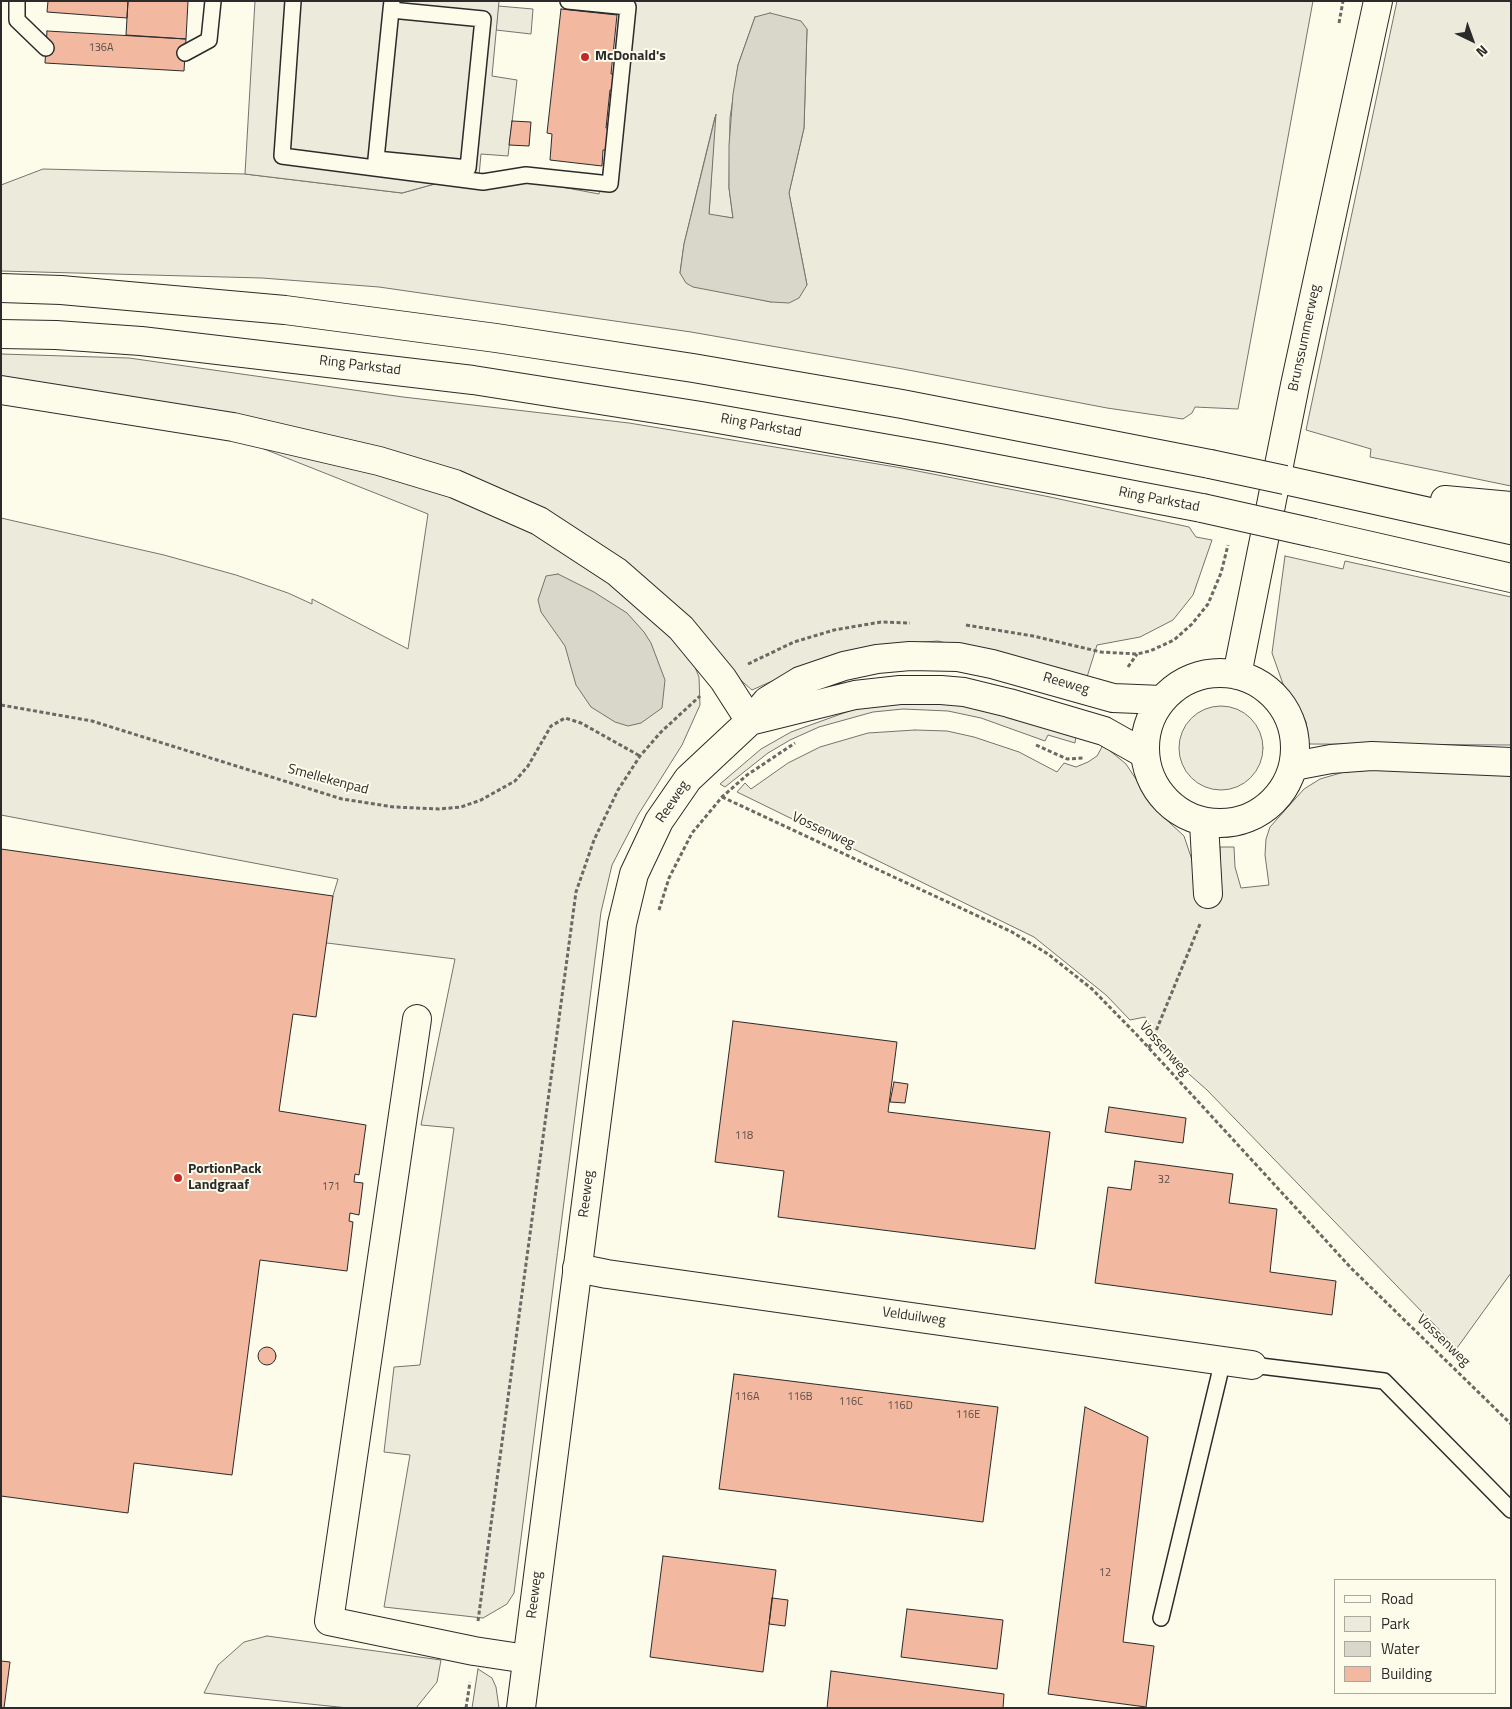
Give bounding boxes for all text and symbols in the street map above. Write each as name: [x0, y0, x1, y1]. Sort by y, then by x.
north arrow: [1447, 15, 1497, 65]
text: N: [1472, 40, 1493, 63]
house number: 136A: [88, 41, 114, 55]
place label: McDonald's: [595, 49, 666, 65]
marker: McDonald's: [579, 51, 591, 63]
street label: Brunssummerweg: [1285, 283, 1325, 393]
street label: Ring Parkstad: [318, 353, 402, 379]
street label: Ring Parkstad: [719, 411, 803, 441]
street label: Ring Parkstad: [1117, 484, 1201, 516]
street label: Reeweg: [1041, 669, 1091, 699]
street label: Smellekenpad: [286, 761, 370, 799]
street label: Reeweg: [653, 778, 693, 826]
street label: Vossenweg: [789, 809, 857, 853]
street label: Vossenweg: [1135, 1018, 1193, 1080]
house number: 118: [735, 1129, 753, 1143]
place label: PortionPack Landgraaf: [188, 1162, 262, 1194]
street label: Reeweg: [576, 1169, 598, 1219]
marker: PortionPack Landgraaf: [172, 1172, 184, 1184]
house number: 32: [1158, 1173, 1170, 1187]
house number: 171: [322, 1180, 340, 1194]
street label: Velduilweg: [881, 1304, 947, 1330]
street label: Vossenweg: [1413, 1312, 1473, 1370]
house number: 116A: [734, 1390, 760, 1404]
house number: 116B: [787, 1390, 813, 1404]
house number: 116C: [839, 1395, 863, 1409]
house number: 116D: [887, 1399, 913, 1413]
house number: 116E: [956, 1408, 980, 1422]
house number: 12: [1099, 1566, 1111, 1580]
street label: Reeweg: [524, 1570, 546, 1620]
legend: [1334, 1579, 1497, 1694]
text: Road: [1381, 1587, 1413, 1610]
text: Park: [1381, 1612, 1410, 1635]
text: Water: [1381, 1637, 1420, 1660]
text: Building: [1381, 1662, 1432, 1685]

